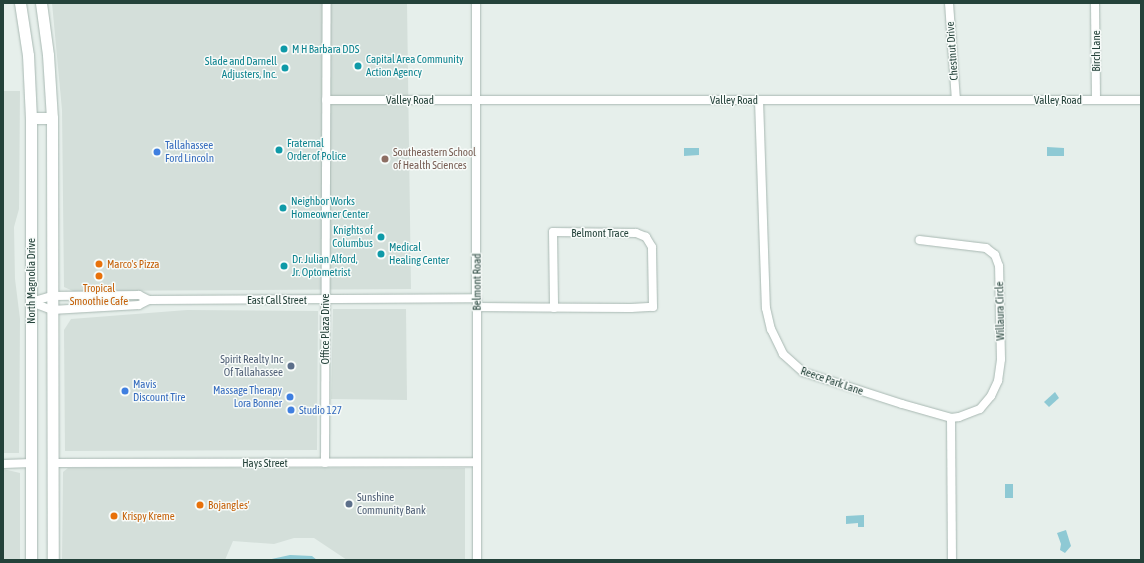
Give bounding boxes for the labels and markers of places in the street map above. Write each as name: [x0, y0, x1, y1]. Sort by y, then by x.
place label: M H Barbara DDS: [292, 42, 359, 56]
marker: M H Barbara DDS: [279, 44, 289, 54]
place label: Capital Area Community Action Agency: [366, 53, 464, 79]
place label: Slade and Darnell Adjusters, Inc.: [205, 55, 277, 81]
marker: Capital Area Community Action Agency: [353, 61, 363, 71]
marker: Slade and Darnell Adjusters, Inc.: [280, 63, 290, 73]
place label: Fraternal Order of Police: [287, 137, 346, 163]
place label: Tallahassee Ford Lincoln: [165, 139, 214, 165]
marker: Fraternal Order of Police: [274, 145, 284, 155]
place label: Southeastern School of Health Sciences: [393, 146, 476, 172]
marker: Tallahassee Ford Lincoln: [152, 147, 162, 157]
marker: Southeastern School of Health Sciences: [380, 154, 390, 164]
place label: Neighbor Works Homeowner Center: [291, 195, 369, 221]
marker: Neighbor Works Homeowner Center: [278, 203, 288, 213]
place label: Knights of Columbus: [332, 224, 373, 250]
marker: Knights of Columbus: [376, 232, 386, 242]
place label: Medical Healing Center: [389, 241, 449, 267]
marker: Medical Healing Center: [376, 249, 386, 259]
place label: Dr. Julian Alford, Jr. Optometrist: [292, 253, 358, 279]
place label: Marco's Pizza: [107, 257, 159, 271]
marker: Marco's Pizza: [94, 259, 104, 269]
marker: Dr. Julian Alford, Jr. Optometrist: [279, 261, 289, 271]
marker: Tropical Smoothie Cafe: [94, 271, 104, 281]
place label: Tropical Smoothie Cafe: [70, 282, 128, 308]
place label: Spirit Realty Inc Of Tallahassee: [220, 353, 283, 379]
marker: Spirit Realty Inc Of Tallahassee: [286, 361, 296, 371]
place label: Mavis Discount Tire: [133, 378, 186, 404]
place label: Massage Therapy Lora Bonner: [213, 384, 282, 410]
marker: Mavis Discount Tire: [120, 386, 130, 396]
marker: Massage Therapy Lora Bonner: [285, 392, 295, 402]
place label: Studio 127: [299, 403, 342, 417]
marker: Studio 127: [286, 405, 296, 415]
place label: Sunshine Community Bank: [357, 491, 426, 517]
place label: Bojangles': [208, 498, 250, 512]
marker: Sunshine Community Bank: [344, 499, 354, 509]
marker: Bojangles': [195, 500, 205, 510]
place label: Krispy Kreme: [122, 509, 175, 523]
marker: Krispy Kreme: [109, 511, 119, 521]

